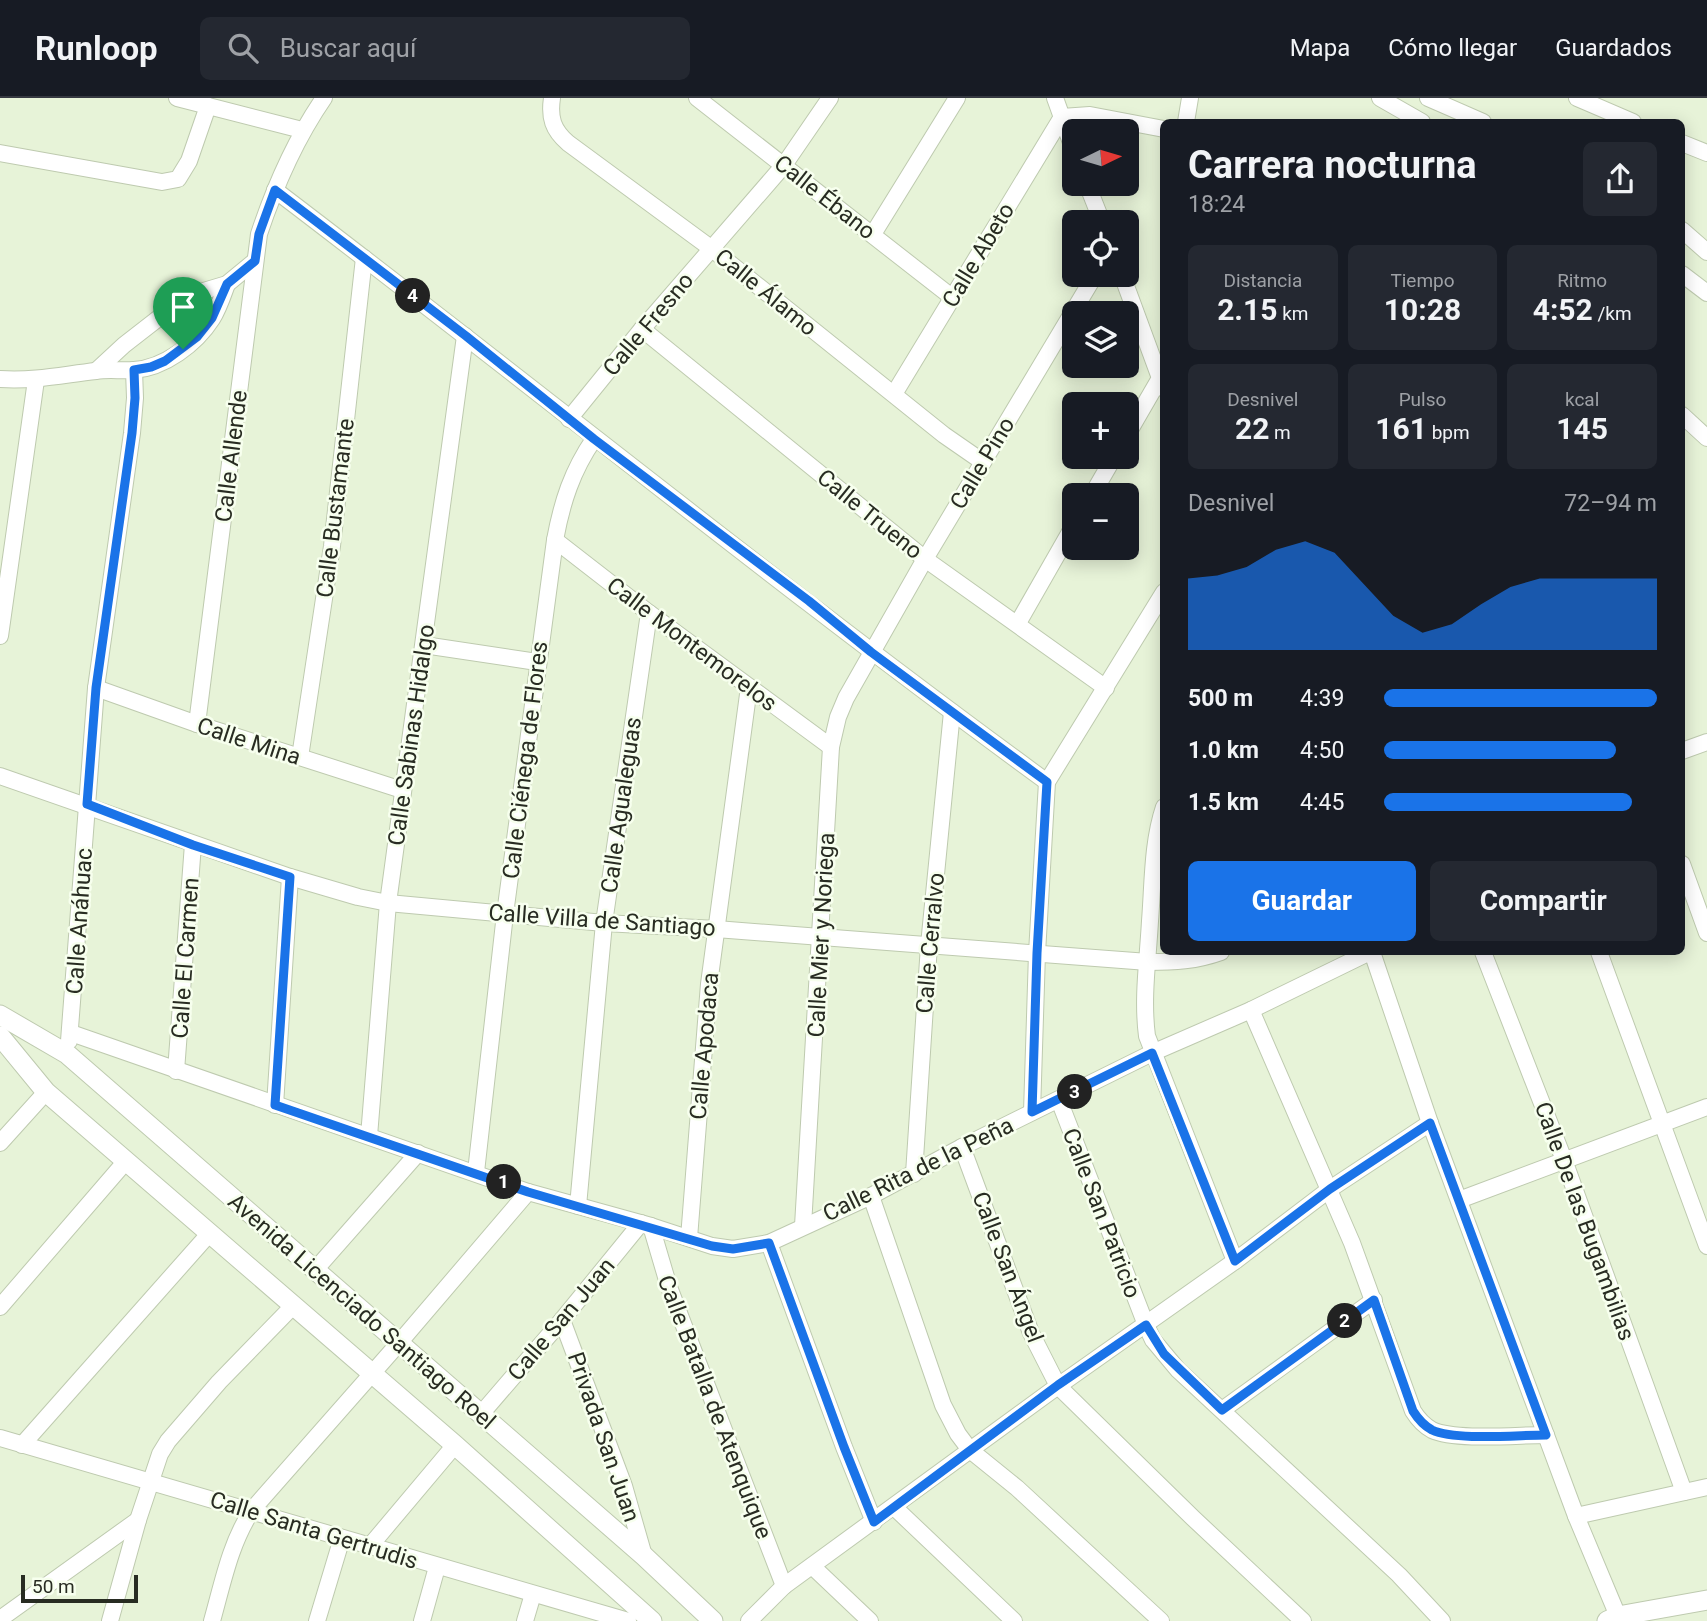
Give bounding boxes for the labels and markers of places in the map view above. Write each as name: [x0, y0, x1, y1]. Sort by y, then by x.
pin: [153, 277, 213, 349]
pin: 4: [396, 278, 430, 314]
pin: 3: [1058, 1074, 1092, 1110]
pin: 1: [486, 1164, 522, 1200]
pin: 2: [1328, 1304, 1362, 1338]

